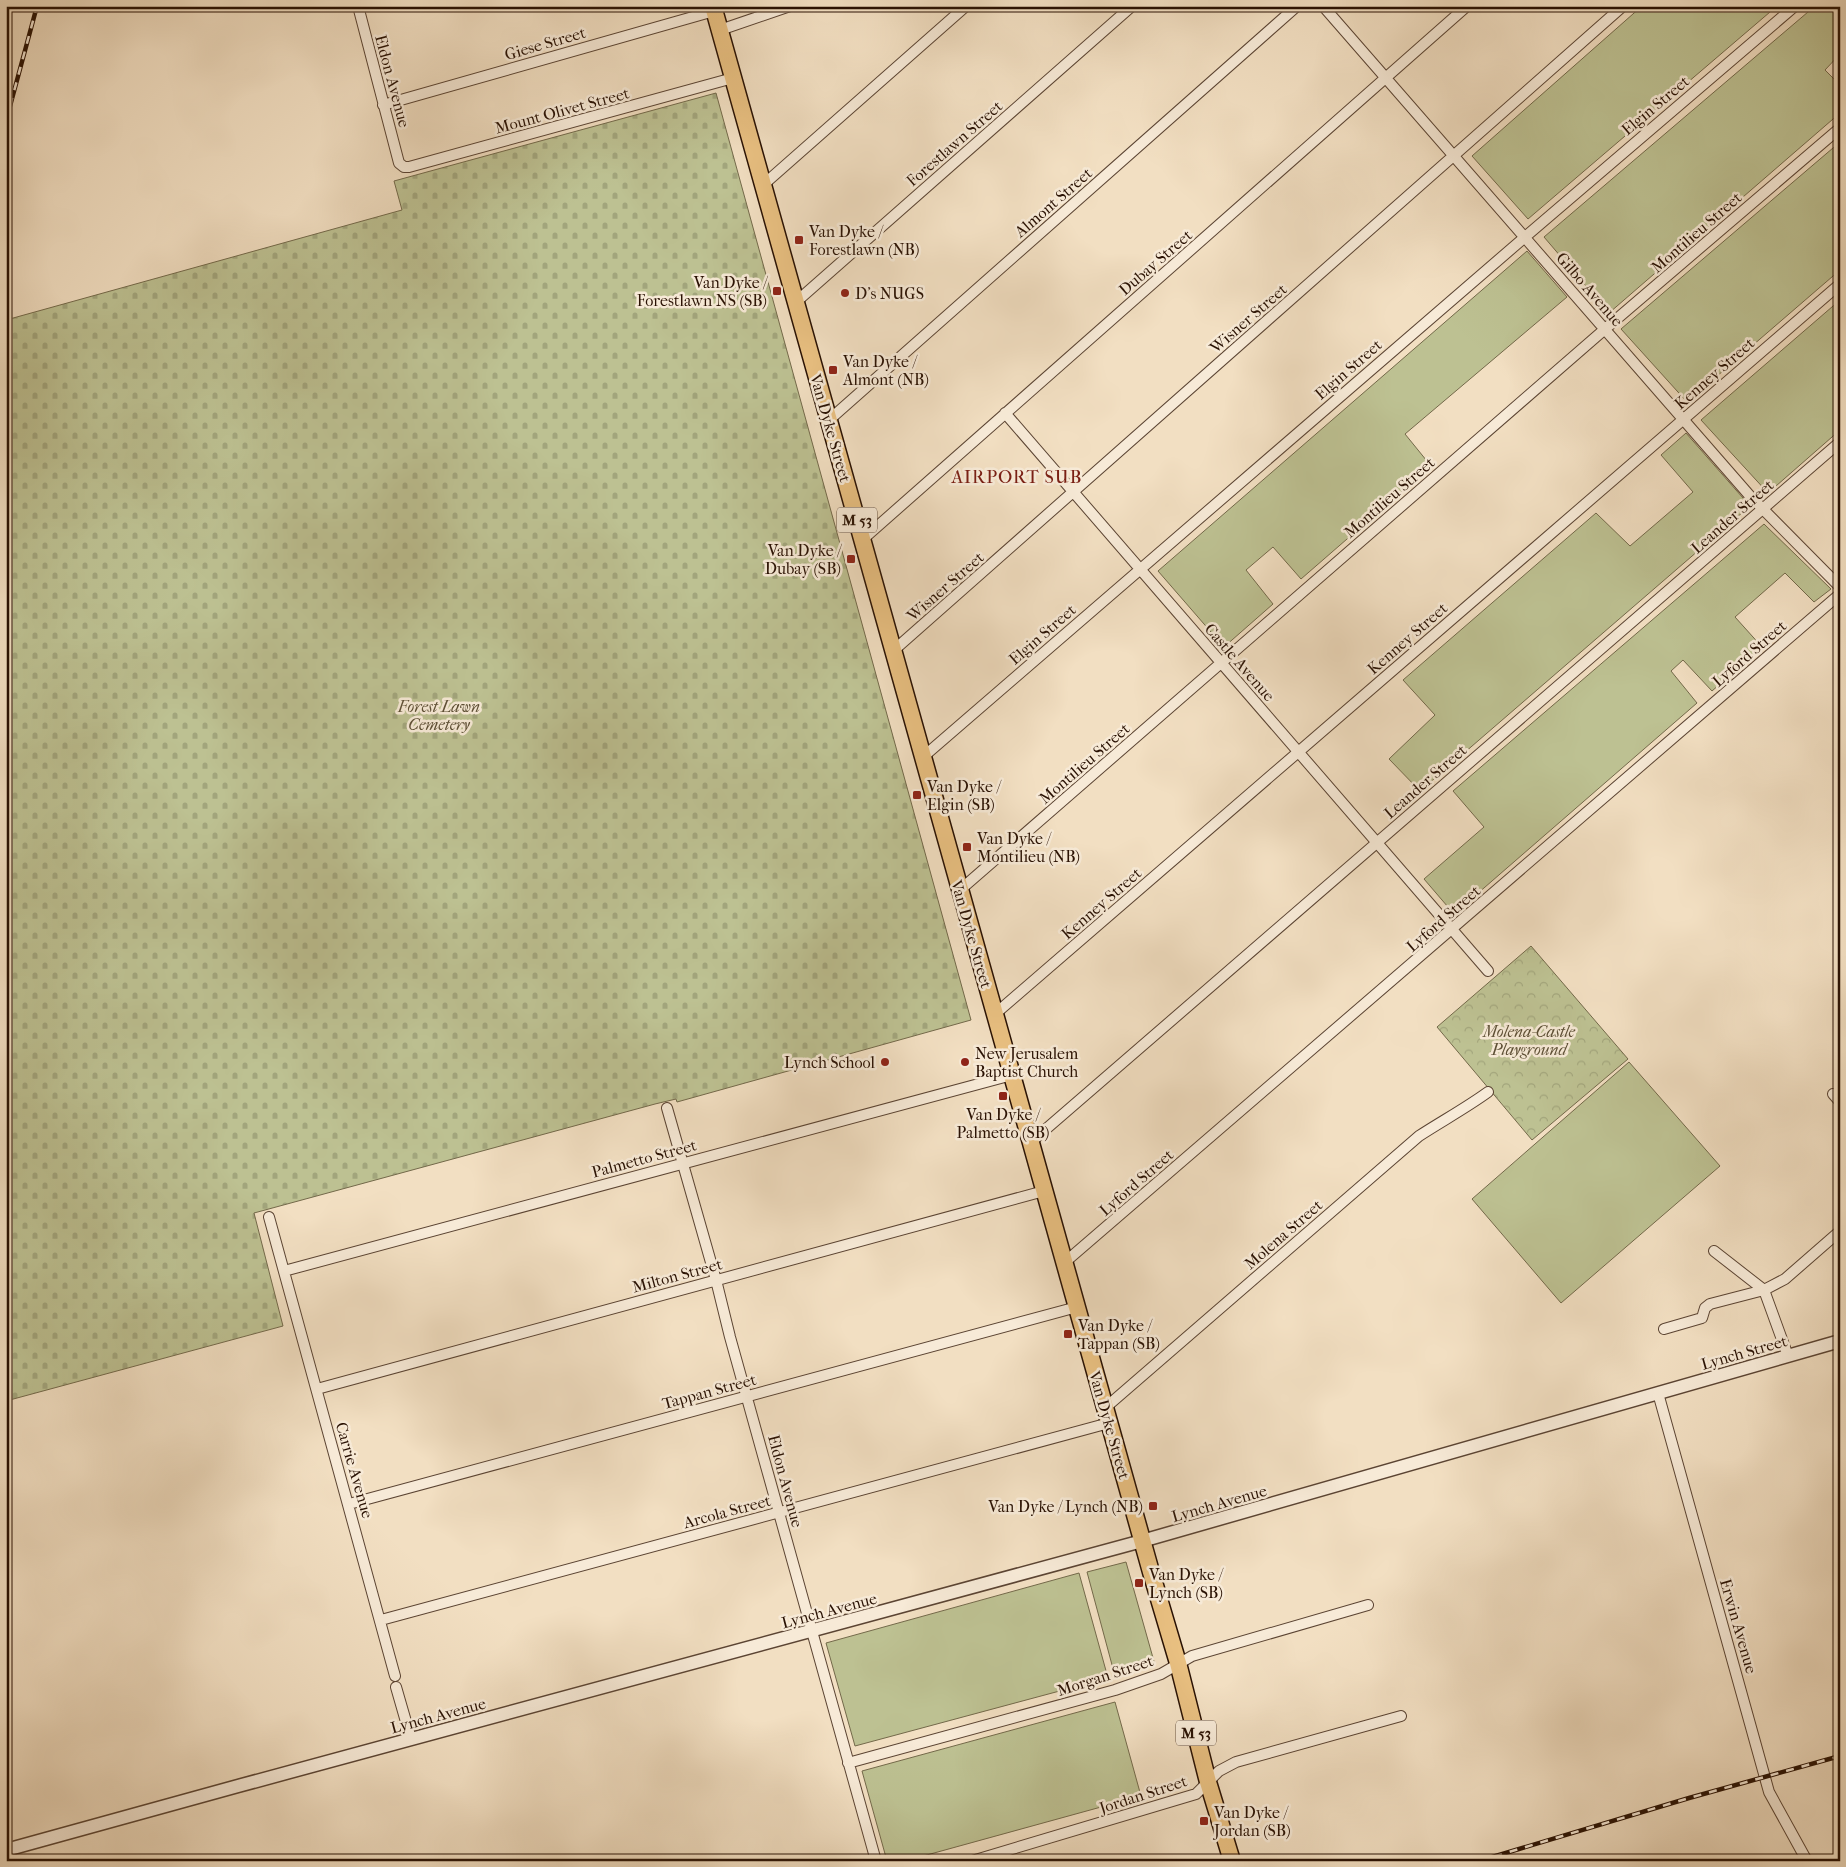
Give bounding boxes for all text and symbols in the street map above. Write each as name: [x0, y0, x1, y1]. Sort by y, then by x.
street label: Giese Street: [502, 23, 588, 64]
street label: Eldon Avenue: [371, 33, 414, 130]
street label: Elgin Street: [1618, 71, 1693, 139]
street label: Mount Olivet Street: [493, 83, 632, 138]
street label: Forestlawn Street: [902, 96, 1006, 190]
street label: Almont Street: [1010, 163, 1096, 242]
street label: Montilieu Street: [1647, 188, 1746, 277]
place label: Van Dyke / Forestlawn (NB): [808, 222, 919, 259]
street label: Dubay Street: [1115, 225, 1196, 299]
marker: Van Dyke / Forestlawn (NB): [793, 234, 805, 246]
street label: Gilbo Avenue: [1552, 248, 1627, 330]
place label: Van Dyke / Forestlawn NS (SB): [637, 273, 769, 310]
street label: Wisner Street: [1205, 280, 1291, 358]
place label: D's NUGS: [855, 284, 924, 303]
marker: Van Dyke / Forestlawn NS (SB): [771, 285, 783, 297]
marker: D's NUGS: [839, 287, 851, 299]
street label: Kenney Street: [1670, 333, 1758, 413]
street label: Elgin Street: [1311, 335, 1386, 404]
place label: Van Dyke / Almont (NB): [842, 352, 929, 389]
marker: Van Dyke / Almont (NB): [827, 364, 839, 376]
street label: Van Dyke Street: [806, 371, 855, 485]
street label: Montilieu Street: [1340, 453, 1439, 542]
district label: AIRPORT SUB: [950, 467, 1083, 488]
street label: Leander Street: [1687, 475, 1778, 557]
road number: M 53: [837, 508, 877, 532]
place label: Van Dyke / Dubay (SB): [765, 541, 843, 578]
street label: Wisner Street: [902, 548, 988, 626]
marker: Van Dyke / Dubay (SB): [845, 553, 857, 565]
street label: Kenney Street: [1363, 598, 1451, 678]
street label: Elgin Street: [1005, 600, 1080, 669]
street label: Lyford Street: [1708, 616, 1790, 691]
street label: Castle Avenue: [1201, 619, 1279, 705]
park label: Forest Lawn Cemetery: [397, 697, 480, 734]
street label: Montilieu Street: [1035, 719, 1134, 808]
street label: Leander Street: [1380, 740, 1471, 822]
place label: Van Dyke / Elgin (SB): [926, 777, 1002, 814]
marker: Van Dyke / Elgin (SB): [911, 789, 923, 801]
place label: Van Dyke / Montilieu (NB): [976, 829, 1080, 866]
marker: Van Dyke / Montilieu (NB): [961, 841, 973, 853]
street label: Kenney Street: [1057, 863, 1145, 943]
street label: Van Dyke Street: [947, 877, 996, 991]
street label: Lyford Street: [1402, 881, 1484, 956]
park label: Molena-Castle Playground: [1482, 1022, 1576, 1059]
place label: New Jerusalem Baptist Church: [975, 1044, 1079, 1081]
place label: Lynch School: [784, 1053, 876, 1072]
marker: Lynch School: [879, 1056, 891, 1068]
marker: New Jerusalem Baptist Church: [959, 1056, 971, 1068]
marker: Van Dyke / Palmetto (SB): [997, 1090, 1009, 1102]
place label: Van Dyke / Palmetto (SB): [956, 1105, 1050, 1142]
street label: Palmetto Street: [590, 1135, 699, 1182]
street label: Lyford Street: [1095, 1145, 1177, 1220]
street label: Molena Street: [1240, 1195, 1326, 1273]
street label: Milton Street: [630, 1254, 724, 1297]
place label: Van Dyke / Tappan (SB): [1077, 1316, 1160, 1353]
marker: Van Dyke / Tappan (SB): [1062, 1328, 1074, 1340]
street label: Lynch Street: [1699, 1331, 1790, 1374]
street label: Van Dyke Street: [1085, 1368, 1134, 1482]
street label: Tappan Street: [660, 1370, 758, 1413]
street label: Carrie Avenue: [332, 1420, 377, 1521]
street label: Eldon Avenue: [764, 1433, 807, 1530]
street label: Lynch Avenue: [1169, 1481, 1269, 1526]
street label: Arcola Street: [680, 1491, 773, 1533]
place label: Van Dyke / Lynch (NB): [987, 1497, 1143, 1516]
marker: Van Dyke / Lynch (NB): [1147, 1500, 1159, 1512]
place label: Van Dyke / Lynch (SB): [1148, 1565, 1224, 1602]
marker: Van Dyke / Lynch (SB): [1133, 1577, 1145, 1589]
street label: Erwin Avenue: [1716, 1577, 1761, 1676]
street label: Lynch Avenue: [779, 1589, 879, 1632]
street label: Morgan Street: [1055, 1651, 1156, 1700]
street label: Lynch Avenue: [388, 1694, 488, 1737]
road number: M 53: [1176, 1720, 1216, 1746]
street label: Jordan Street: [1095, 1771, 1190, 1818]
place label: Van Dyke / Jordan (SB): [1212, 1803, 1291, 1840]
marker: Van Dyke / Jordan (SB): [1198, 1815, 1210, 1827]

